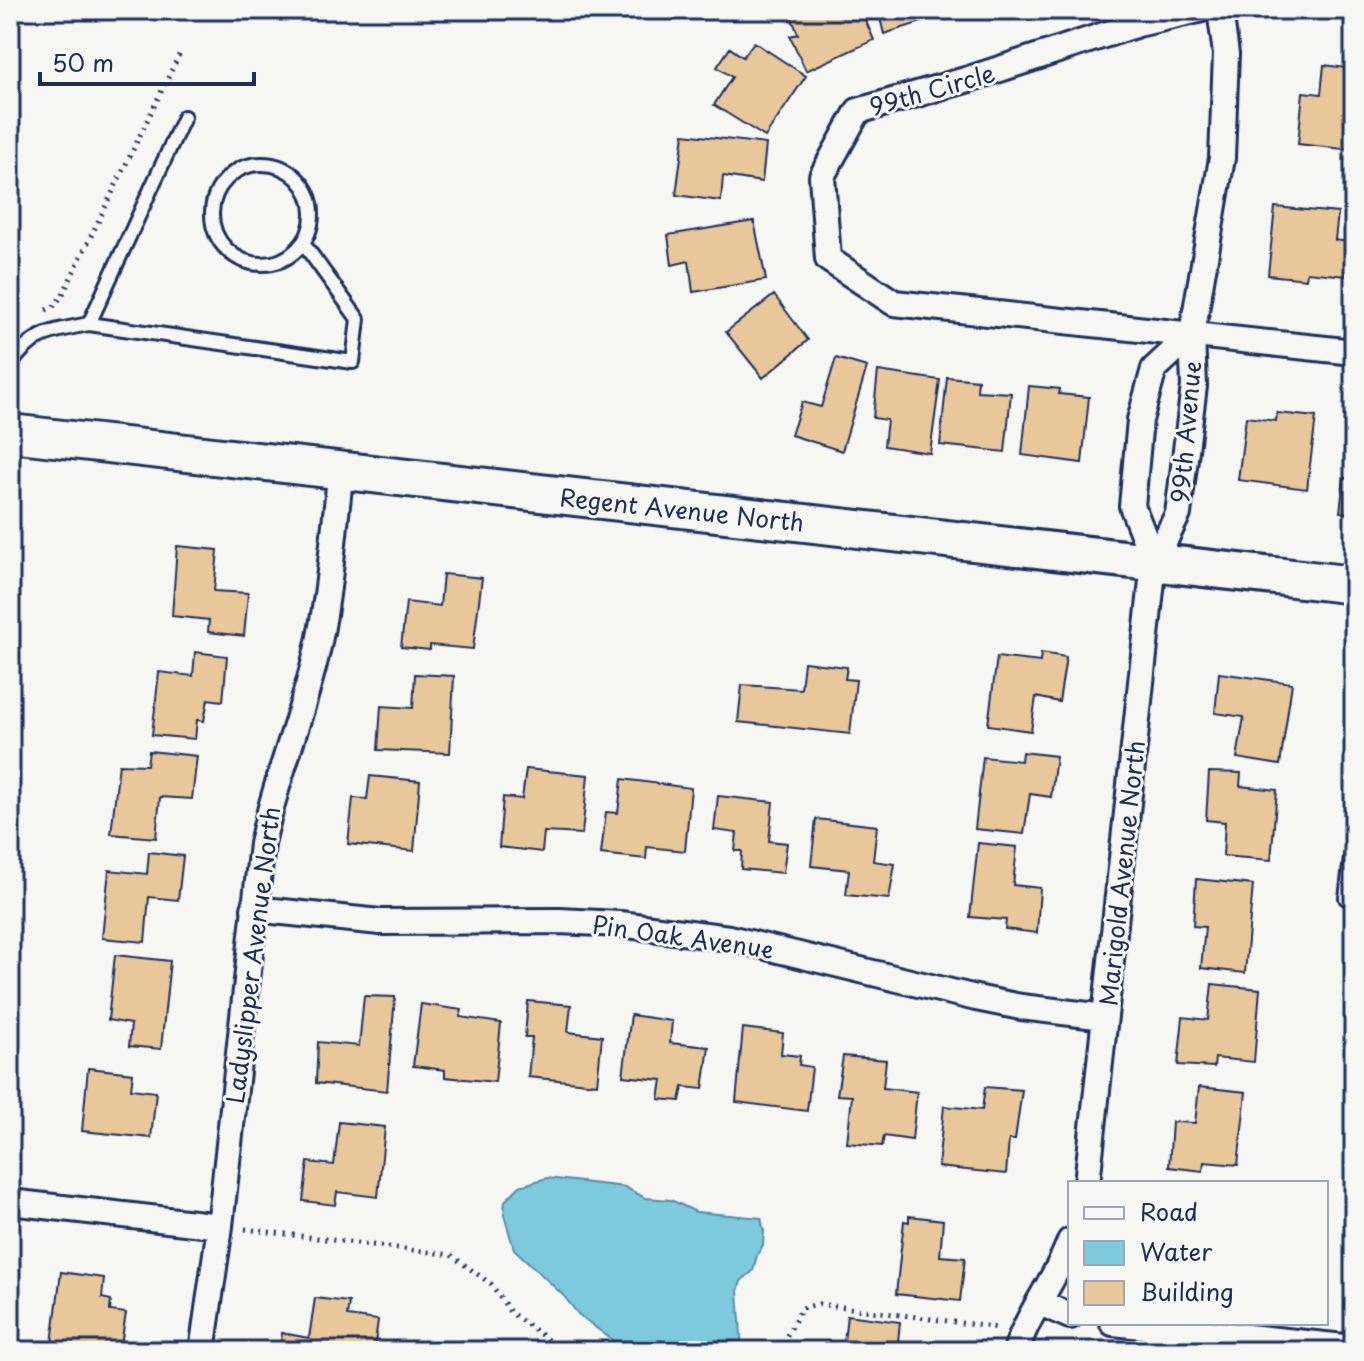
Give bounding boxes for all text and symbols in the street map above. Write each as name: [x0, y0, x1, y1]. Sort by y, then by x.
scale bar: [40, 36, 254, 86]
text: 50 m: [52, 44, 114, 80]
street label: 99th Circle: [865, 54, 999, 124]
street label: 99th Avenue: [1161, 359, 1209, 505]
street label: Regent Avenue North: [558, 478, 806, 540]
street label: Marigold Avenue North: [1089, 738, 1153, 1008]
street label: Ladyslipper Avenue North: [216, 804, 288, 1106]
street label: Pin Oak Avenue: [590, 905, 776, 967]
legend: [1068, 1181, 1328, 1325]
text: Road: [1140, 1193, 1198, 1229]
text: Water: [1140, 1233, 1213, 1269]
text: Building: [1140, 1273, 1234, 1309]

